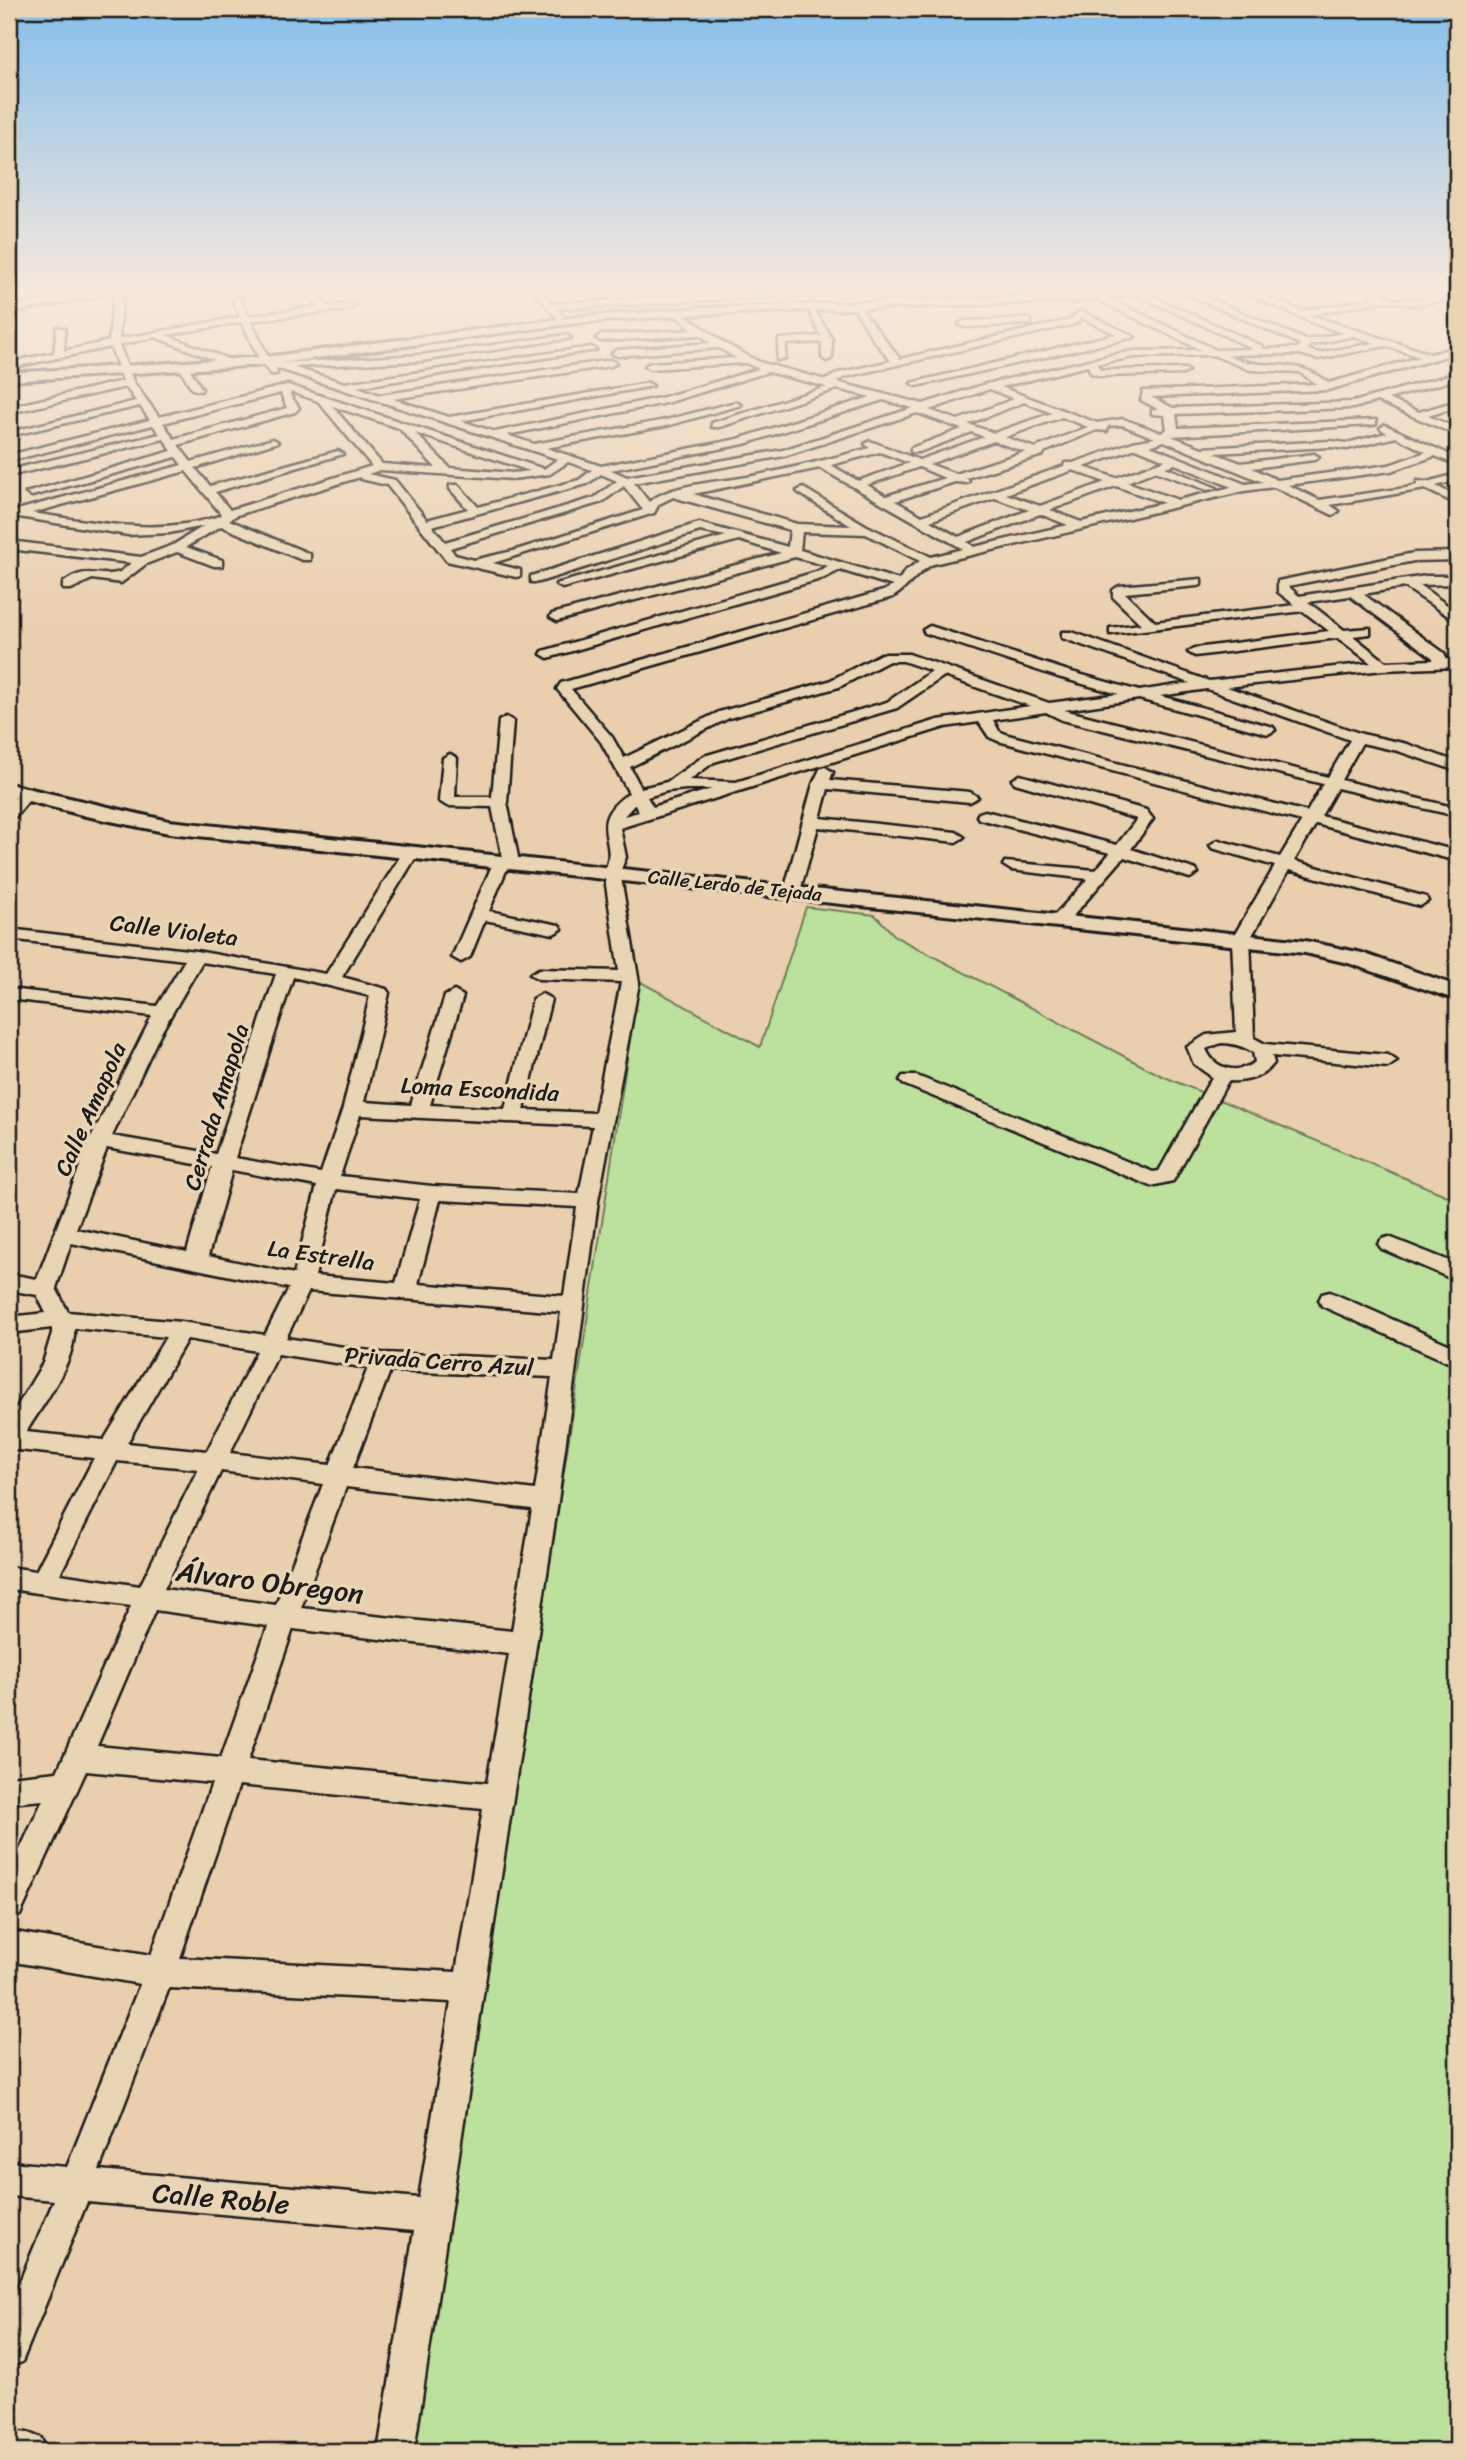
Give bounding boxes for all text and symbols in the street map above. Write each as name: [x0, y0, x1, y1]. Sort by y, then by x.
street label: Calle Lerdo de Tejada: [646, 860, 824, 911]
street label: Calle Violeta: [108, 902, 241, 959]
street label: Cerrada Amapola: [172, 1018, 261, 1196]
street label: Calle Amapola: [43, 1035, 138, 1183]
street label: Loma Escondida: [400, 1065, 561, 1114]
street label: La Estrella: [265, 1228, 377, 1283]
street label: Privada Cerro Azul: [343, 1334, 535, 1389]
street label: Álvaro Obregon: [172, 1547, 366, 1618]
street label: Calle Roble: [150, 2168, 292, 2229]

